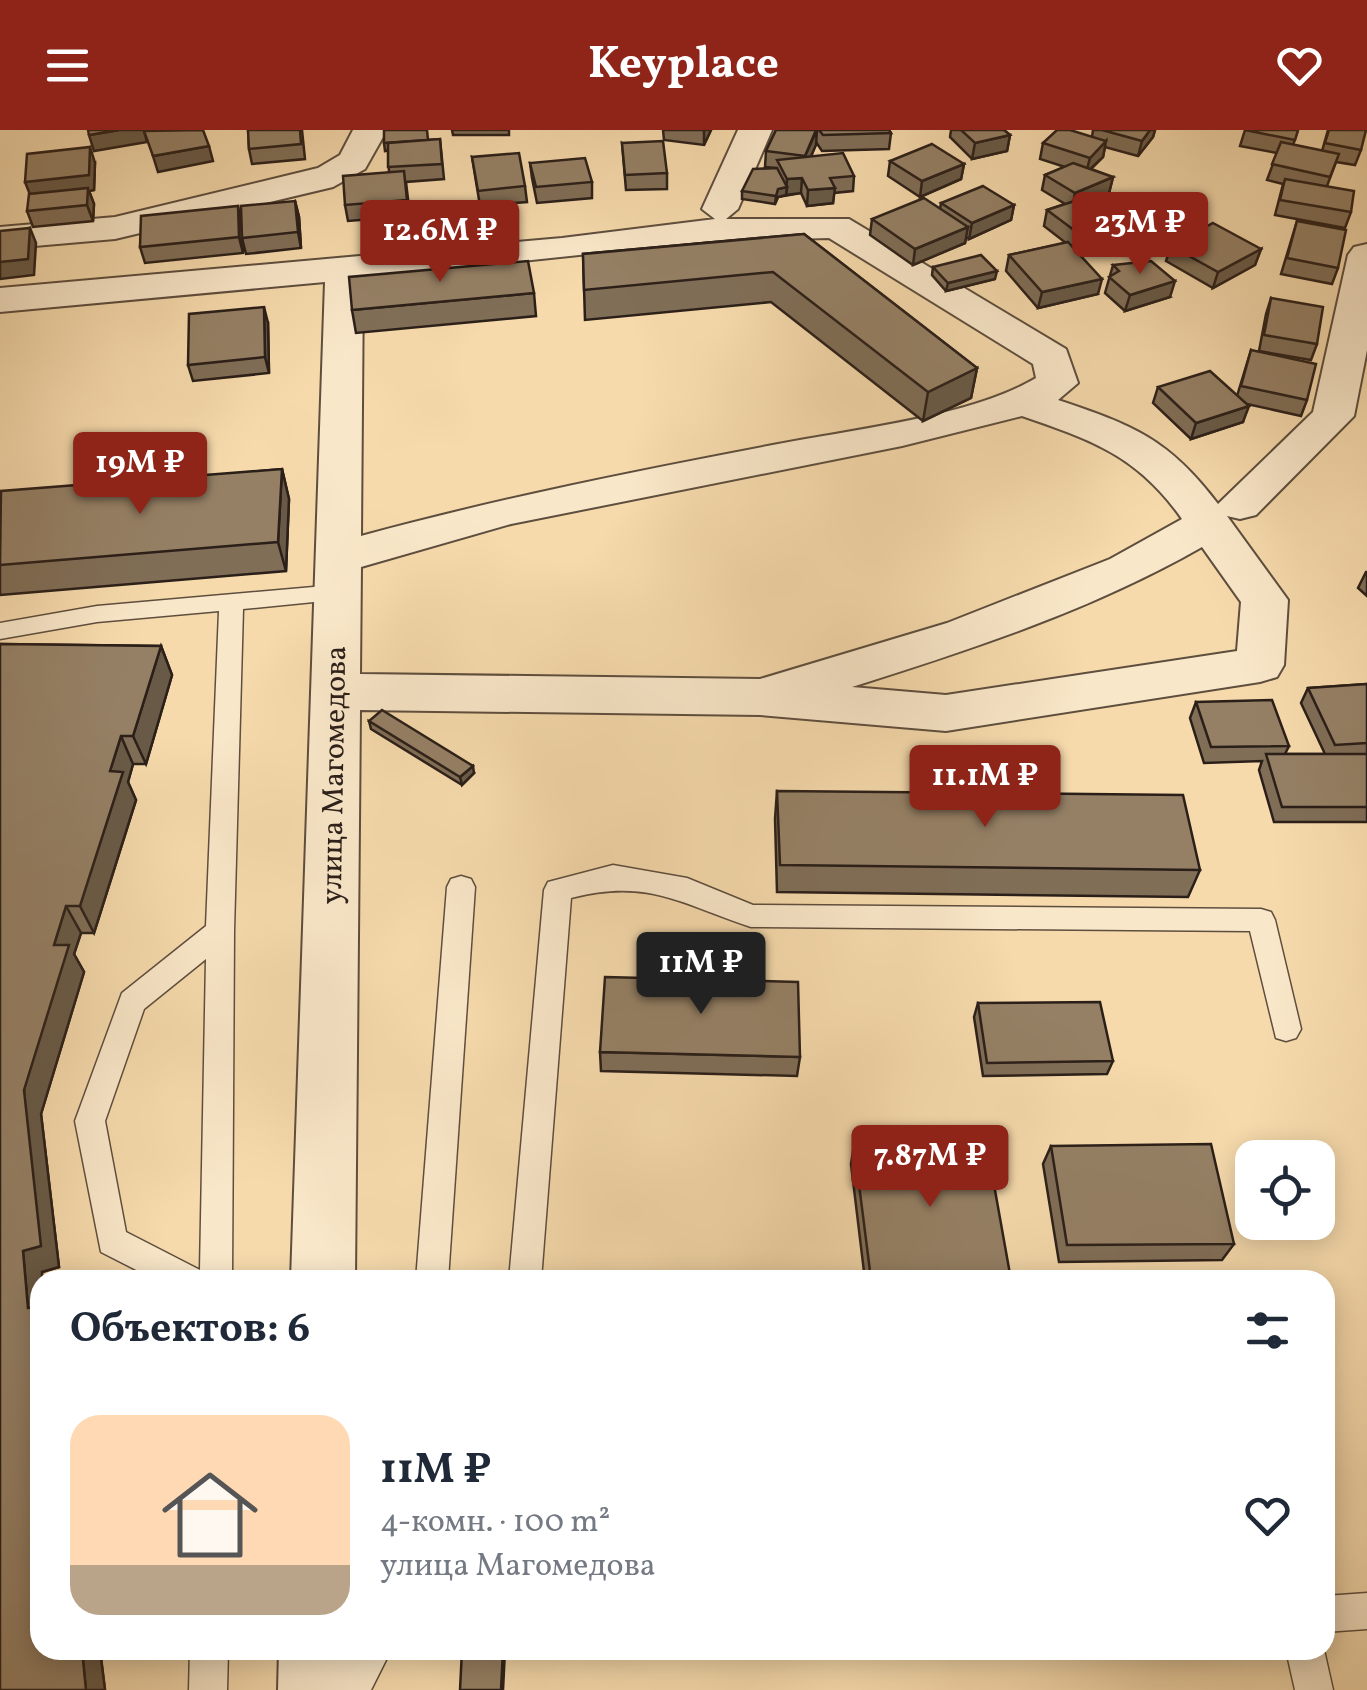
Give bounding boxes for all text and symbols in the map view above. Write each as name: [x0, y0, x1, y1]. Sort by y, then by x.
text: Keyplace: [588, 34, 779, 97]
icon: menu: [40, 38, 95, 93]
icon: heart: [1272, 38, 1327, 93]
pin: 23M ₽: [1070, 192, 1210, 277]
pin: 12.6M ₽: [348, 200, 532, 285]
text: 23M ₽: [1094, 202, 1186, 246]
text: 12.6M ₽: [382, 210, 498, 254]
pin: 19M ₽: [70, 432, 210, 517]
text: 19M ₽: [95, 442, 185, 486]
street label: улица Магомедова: [312, 645, 358, 905]
pin: 11.1M ₽: [893, 745, 1077, 830]
text: 11.1M ₽: [932, 755, 1038, 799]
pin: 11M ₽: [631, 932, 771, 1017]
text: 11M ₽: [659, 942, 744, 986]
pin: 7.87M ₽: [838, 1125, 1022, 1210]
text: 7.87M ₽: [873, 1135, 987, 1179]
map controls: [1235, 1140, 1335, 1240]
button: locate: [1235, 1140, 1335, 1240]
text: Объектов: 6: [70, 1301, 310, 1360]
icon: filters: [1240, 1303, 1295, 1358]
text: 11M ₽: [380, 1442, 492, 1501]
icon: home: [150, 1455, 270, 1575]
icon: heart: [1240, 1488, 1295, 1543]
text: 4-комн. · 100 m²: [380, 1501, 610, 1545]
text: улица Магомедова: [380, 1545, 656, 1589]

